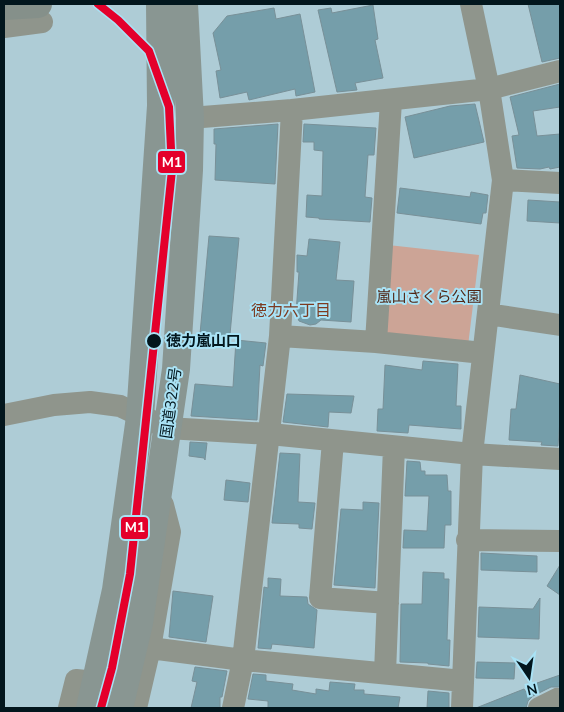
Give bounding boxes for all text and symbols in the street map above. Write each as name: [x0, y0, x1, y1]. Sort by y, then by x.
line badge: M1: [157, 150, 186, 174]
text: M1: [162, 153, 182, 172]
park label: 嵐山さくら公園: [376, 287, 482, 307]
district label: 徳力六丁目: [251, 300, 331, 322]
place label: 徳力嵐山口: [166, 331, 241, 351]
marker: 徳力嵐山口: [145, 332, 163, 350]
street label: 国道322号: [156, 366, 186, 440]
line badge: M1: [120, 516, 149, 540]
text: M1: [125, 518, 145, 537]
north arrow: [504, 652, 554, 702]
text: N: [525, 679, 539, 700]

